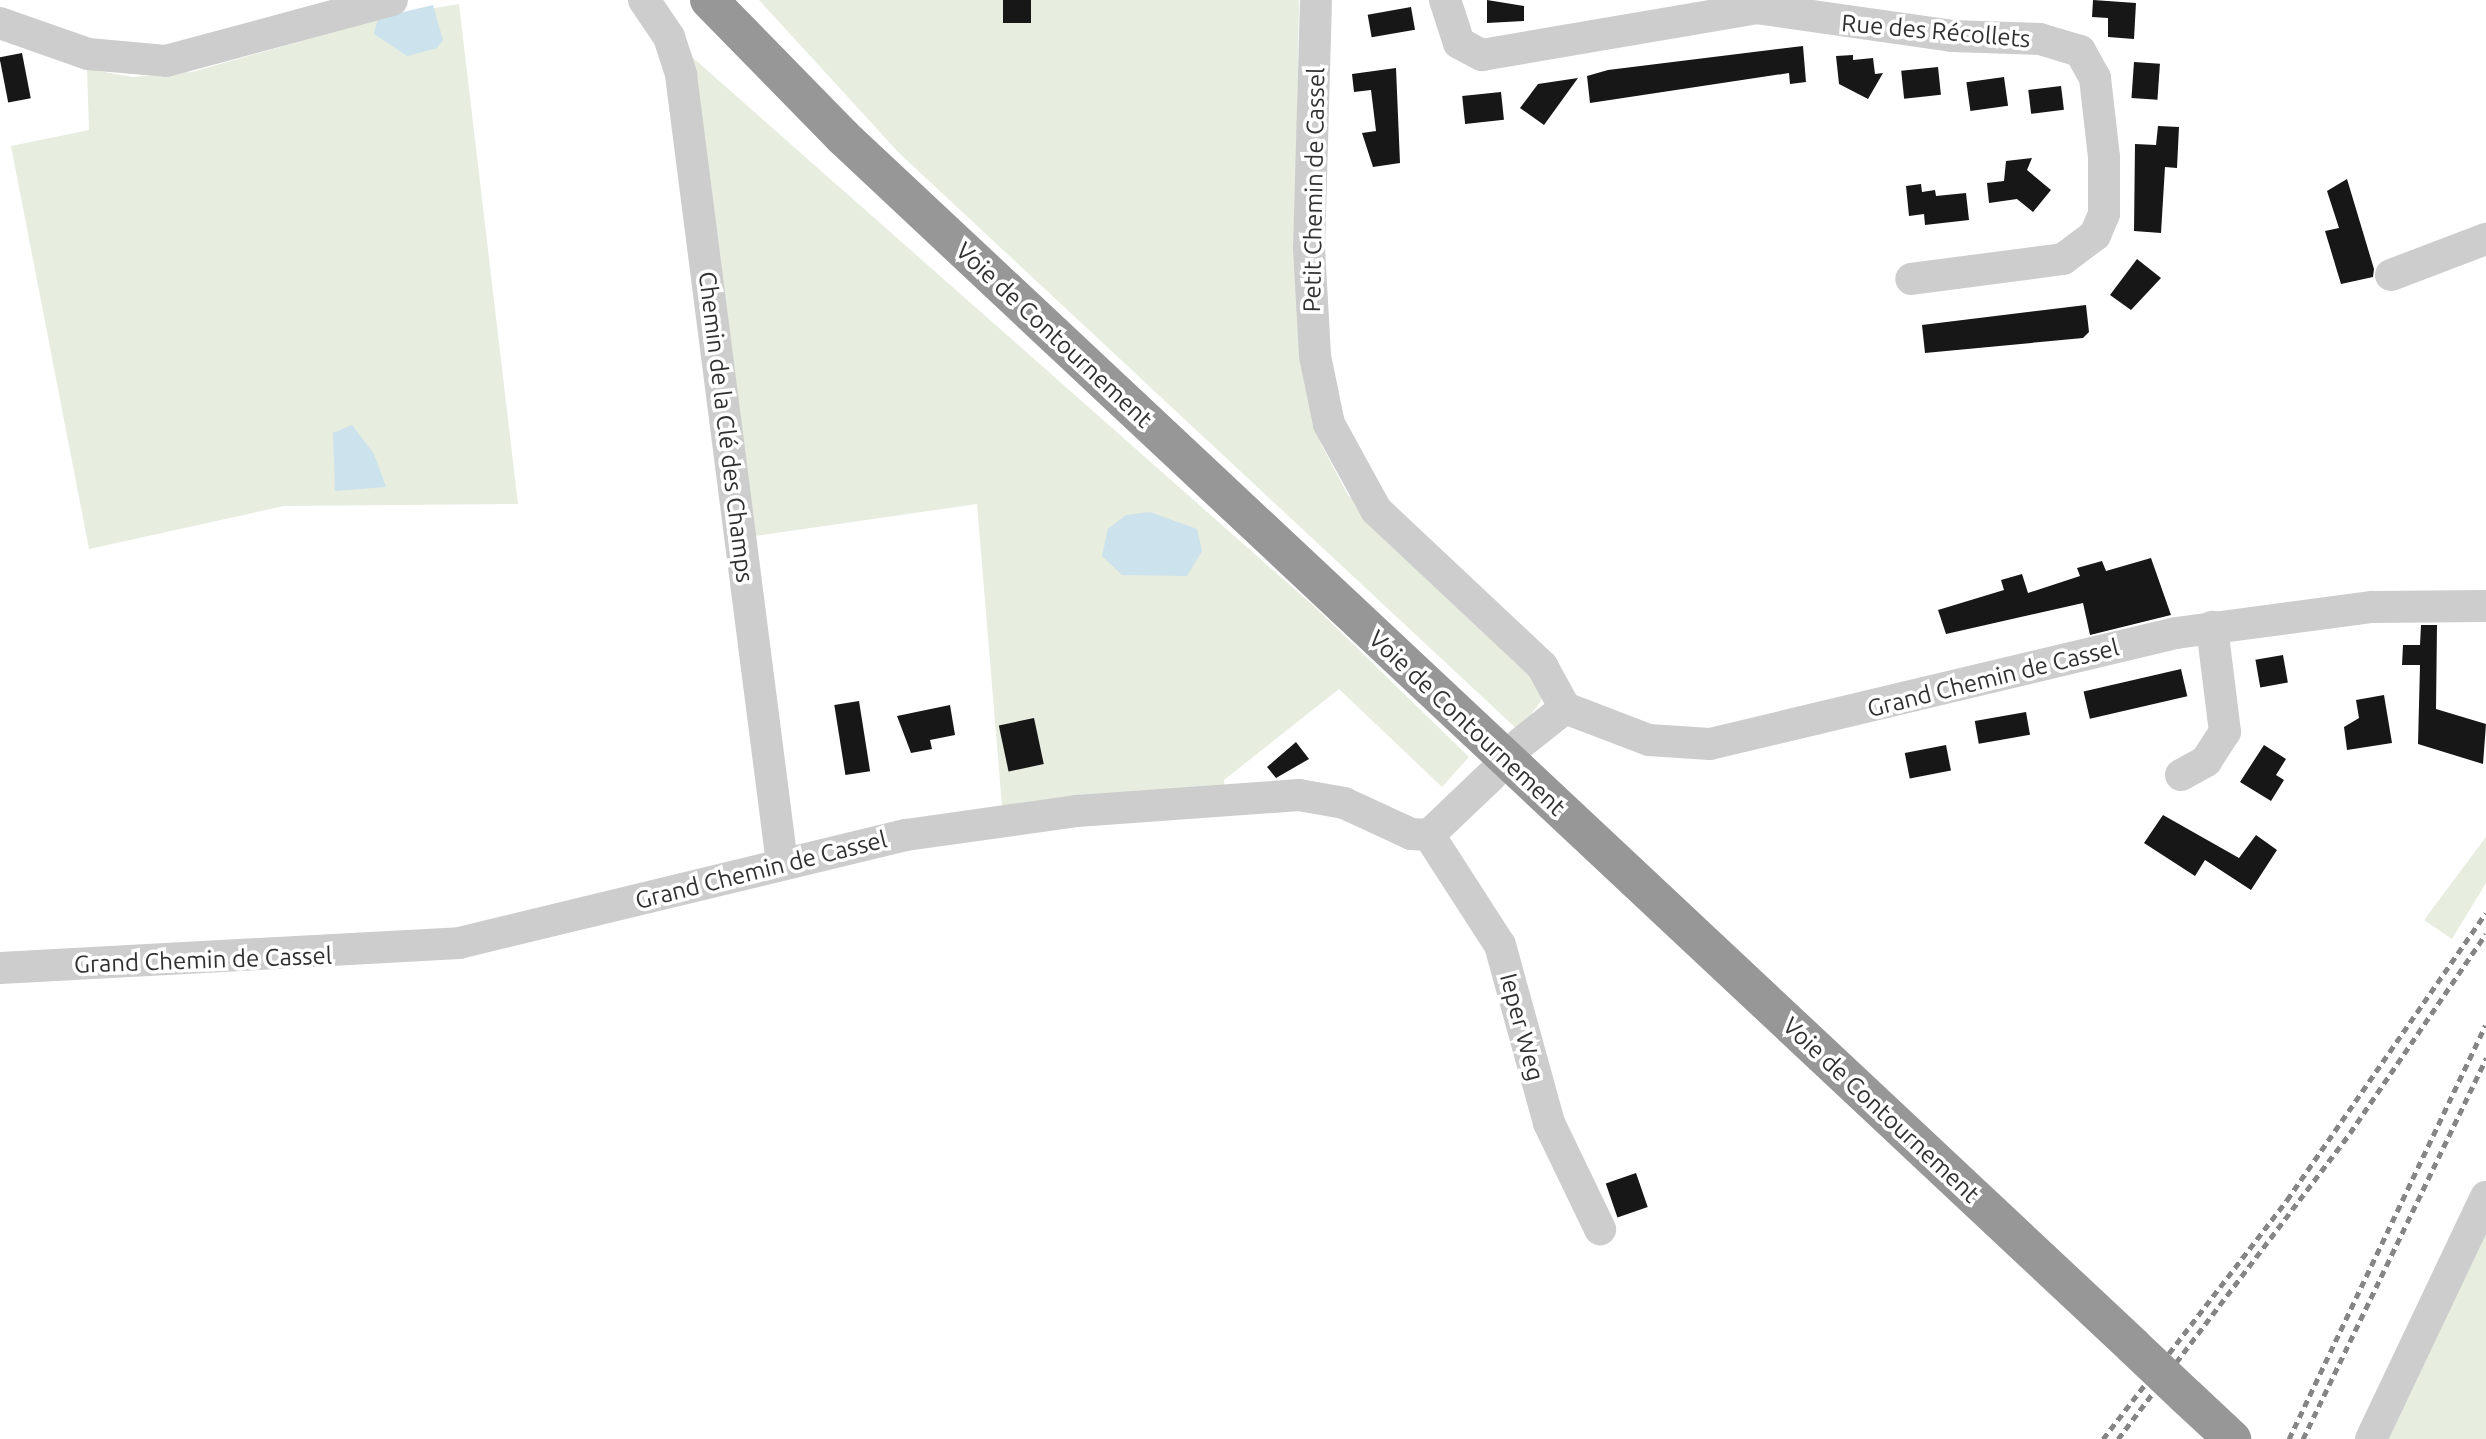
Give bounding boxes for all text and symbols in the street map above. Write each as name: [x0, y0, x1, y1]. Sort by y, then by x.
street label: Rue des Récollets: [1840, 8, 2032, 54]
street label: Petit Chemin de Cassel: [1297, 67, 1331, 313]
street label: Voie de Contournement: [950, 236, 1158, 434]
street label: Chemin de la Clé des Champs: [693, 270, 759, 584]
street label: Voie de Contournement: [1363, 624, 1571, 822]
street label: Grand Chemin de Cassel: [1864, 633, 2122, 723]
street label: Grand Chemin de Cassel: [632, 825, 890, 915]
street label: Grand Chemin de Cassel: [73, 941, 333, 979]
street label: Ieper Weg: [1494, 970, 1550, 1084]
street label: Voie de Contournement: [1777, 1011, 1985, 1209]

